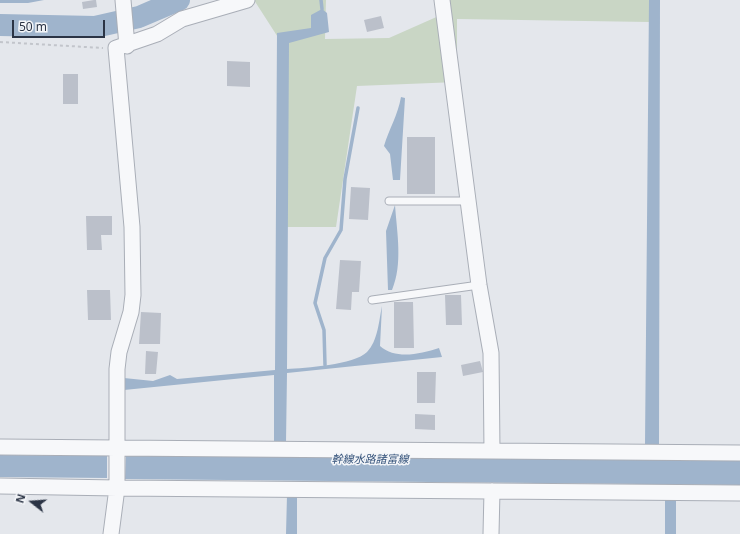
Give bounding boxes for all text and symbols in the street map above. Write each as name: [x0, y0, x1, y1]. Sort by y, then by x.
scale bar: [14, 12, 107, 38]
text: 50 m: [19, 18, 47, 35]
water label: 幹線水路諸富線: [332, 453, 408, 467]
north arrow: [12, 482, 52, 522]
text: N: [12, 492, 29, 505]

